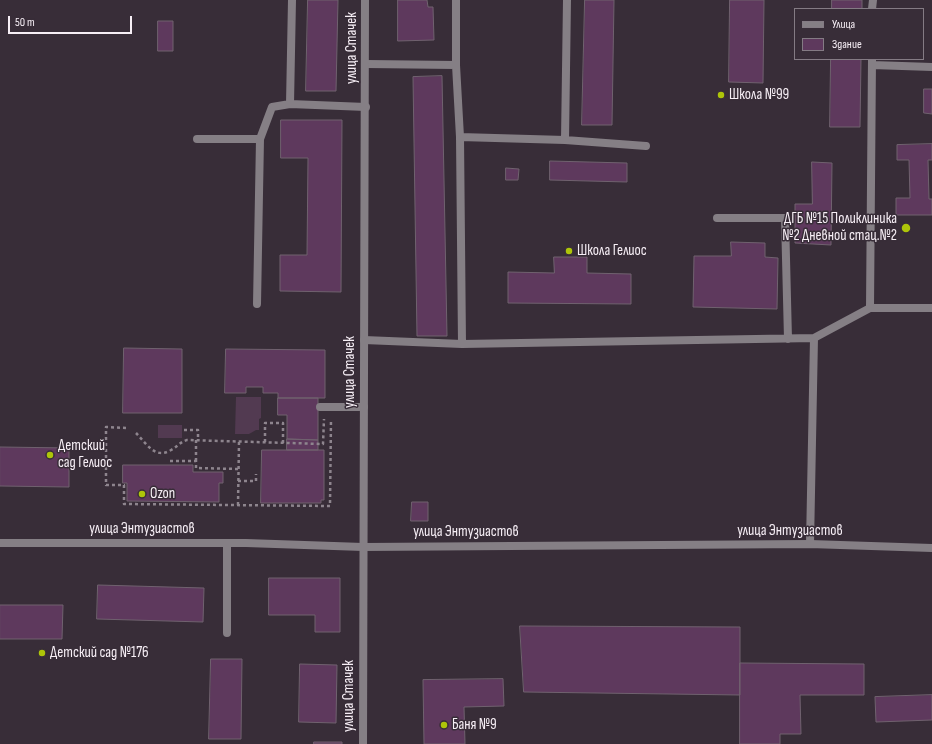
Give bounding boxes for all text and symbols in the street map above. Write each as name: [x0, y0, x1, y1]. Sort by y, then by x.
scale bar: [10, 8, 134, 34]
legend: [794, 8, 924, 60]
street label: улица Стачек: [343, 12, 361, 84]
text: 50 m: [15, 15, 35, 30]
text: Улица: [832, 17, 855, 32]
text: Здание: [832, 37, 862, 52]
place label: Школа №99: [729, 86, 789, 104]
marker: Школа №99: [716, 90, 726, 100]
place label: ДГБ №15 Поликлиника №2 Дневной стац.№2: [782, 210, 897, 245]
marker: ДГБ №15 Поликлиника №2 Дневной стац.№2: [900, 222, 912, 234]
place label: Школа Гелиос: [577, 242, 647, 260]
marker: Школа Гелиос: [564, 246, 574, 256]
street label: улица Стачек: [341, 336, 359, 408]
place label: Детский сад Гелиос: [58, 437, 112, 472]
marker: Детский сад Гелиос: [45, 450, 55, 460]
place label: Ozon: [150, 485, 175, 503]
marker: Ozon: [137, 489, 147, 499]
street label: улица Энтузиастов: [89, 520, 195, 538]
street label: улица Энтузиастов: [737, 522, 843, 540]
street label: улица Энтузиастов: [413, 523, 519, 541]
place label: Детский сад №176: [50, 644, 149, 662]
marker: Детский сад №176: [37, 648, 47, 658]
street label: улица Стачек: [340, 660, 358, 732]
place label: Баня №9: [452, 716, 497, 734]
marker: Баня №9: [439, 720, 449, 730]

